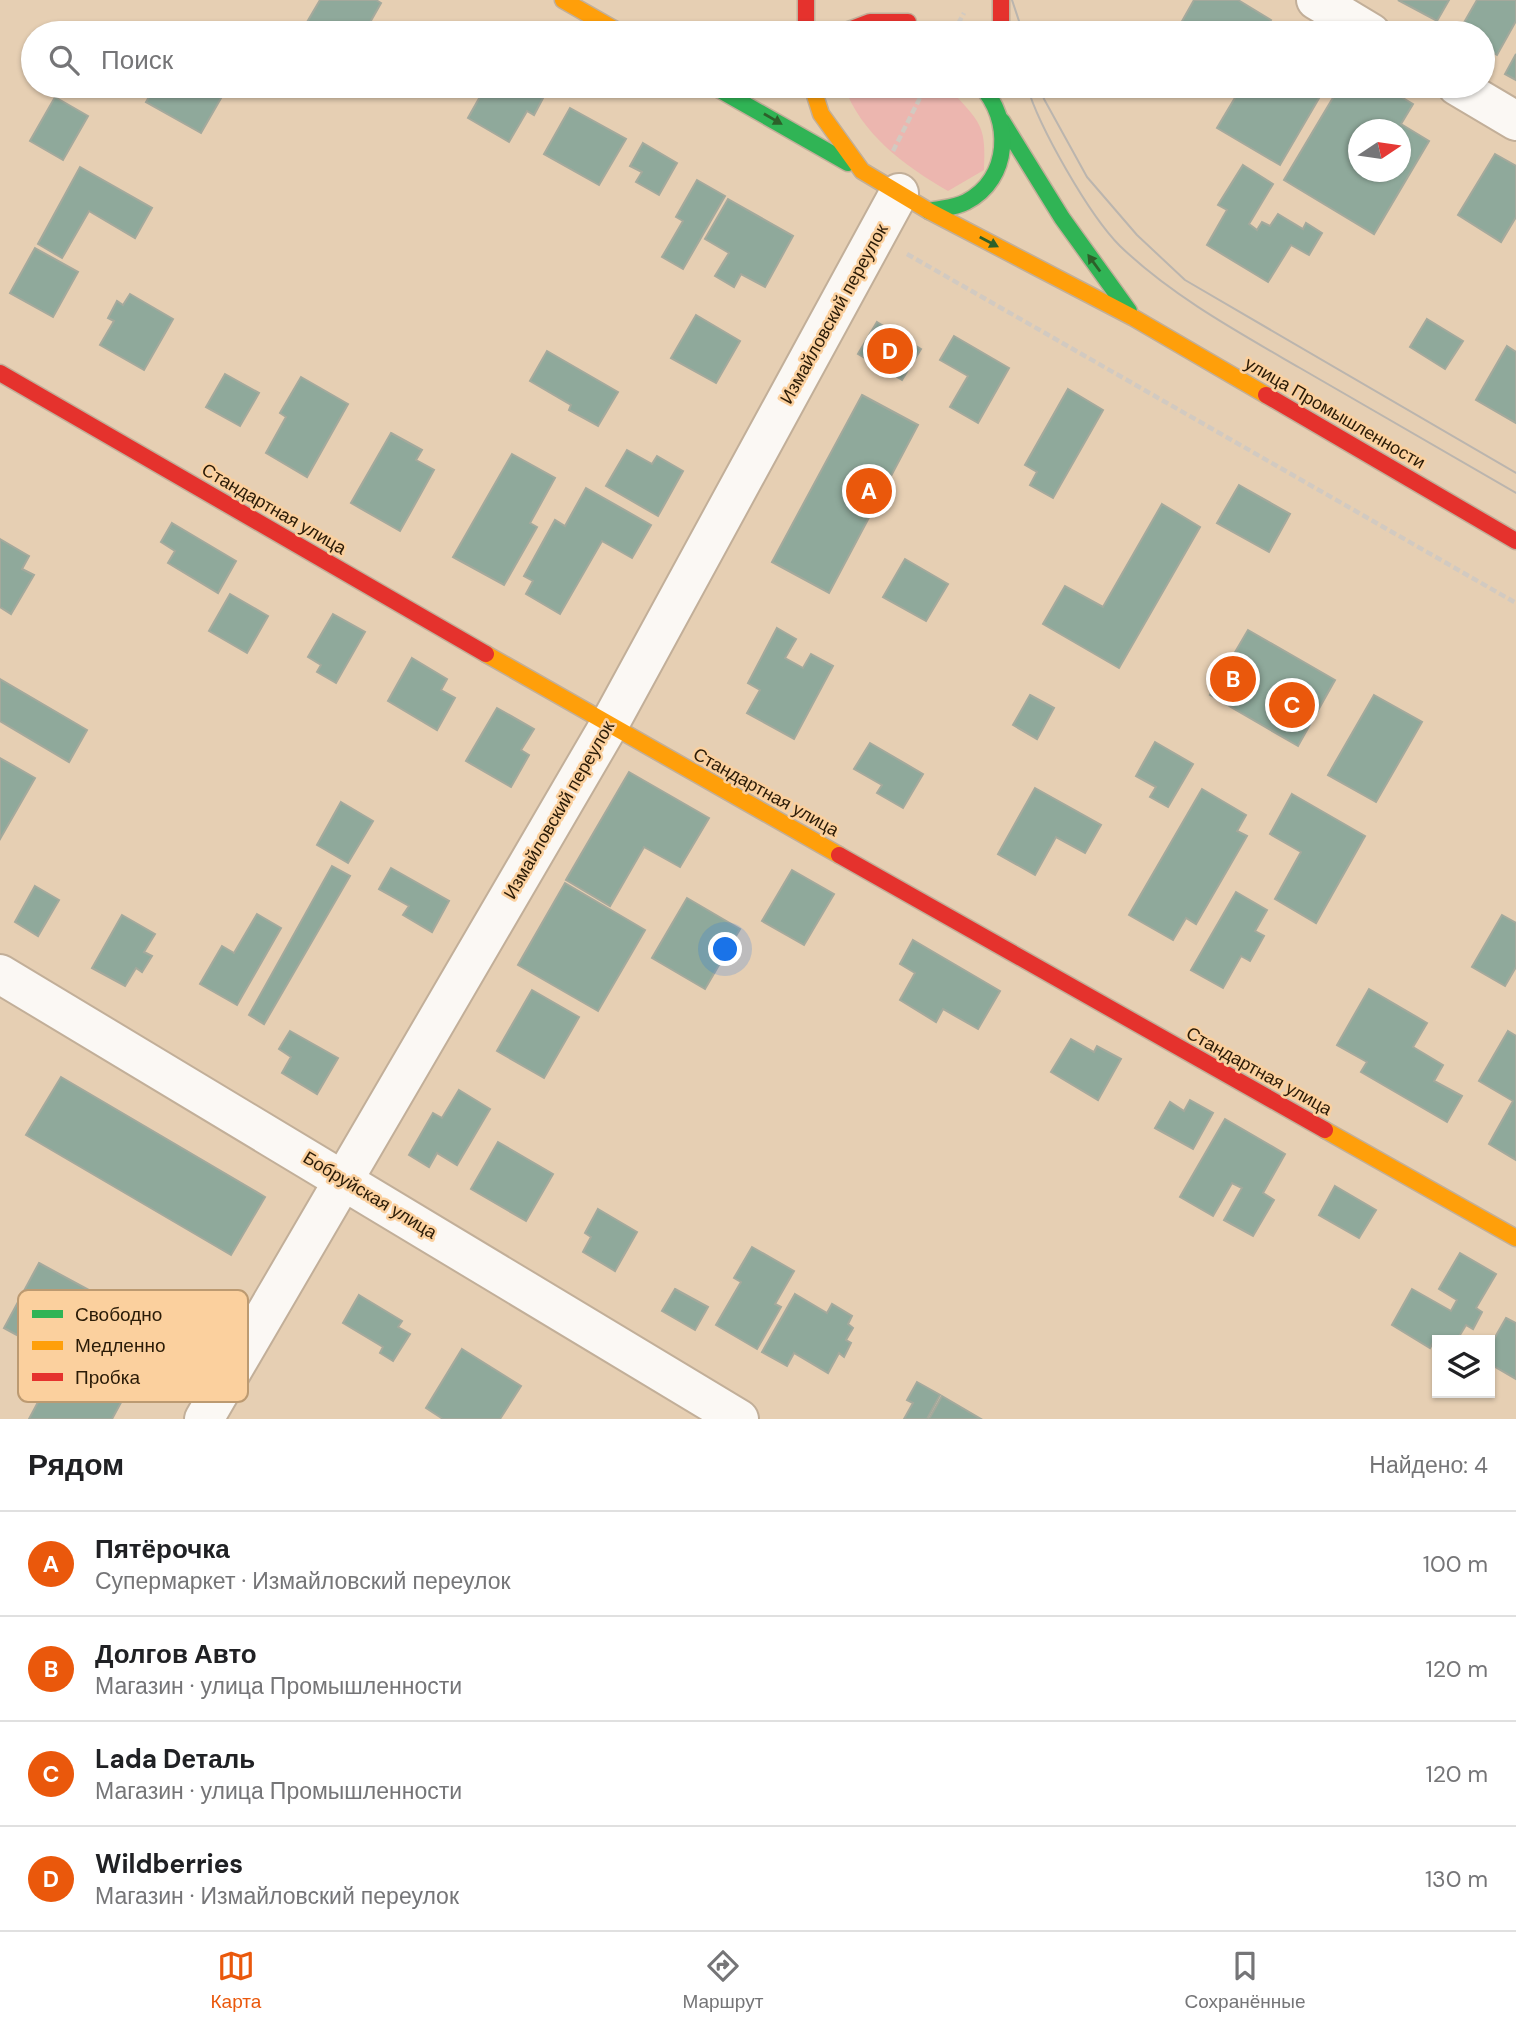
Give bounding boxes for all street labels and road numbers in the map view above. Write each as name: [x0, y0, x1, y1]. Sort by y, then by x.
street label: Измайловский переулок: [774, 220, 894, 408]
street label: улица Промышленности: [1240, 351, 1430, 475]
street label: Стандартная улица: [197, 458, 352, 561]
street label: Измайловский переулок: [498, 716, 620, 904]
street label: Стандартная улица: [689, 742, 844, 843]
street label: Стандартная улица: [1182, 1021, 1337, 1122]
street label: Бобруйская улица: [299, 1145, 442, 1245]

